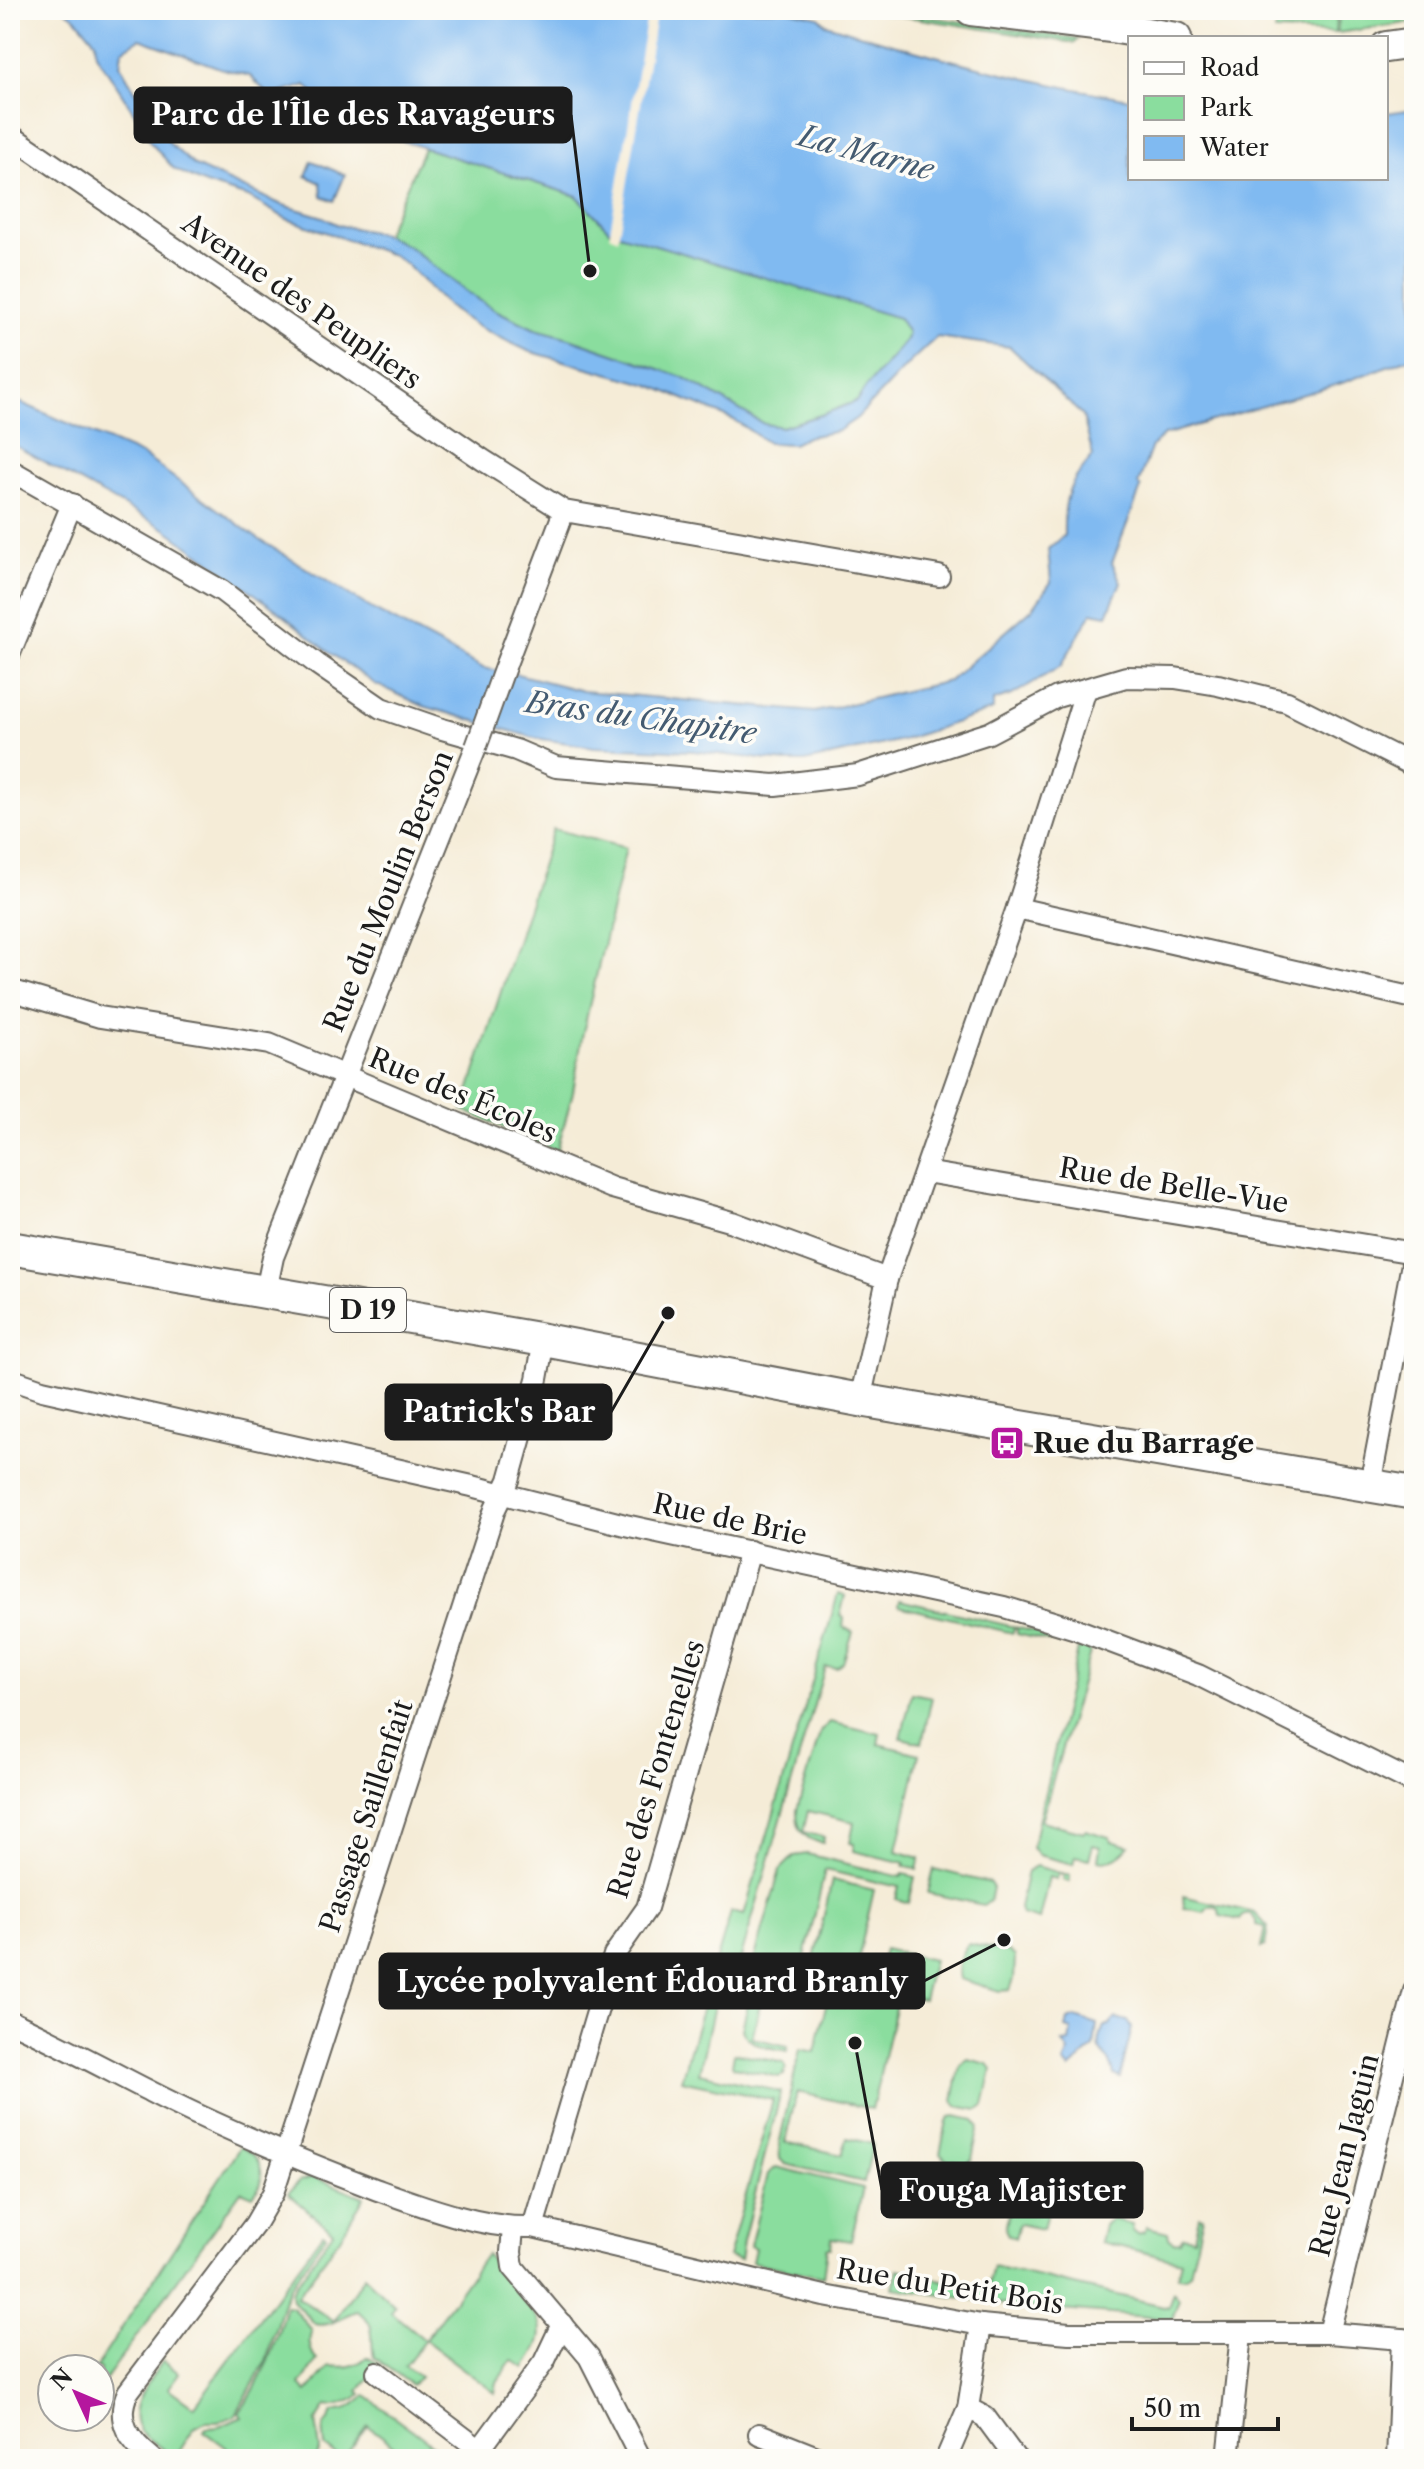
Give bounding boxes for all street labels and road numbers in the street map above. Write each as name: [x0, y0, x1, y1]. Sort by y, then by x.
street label: Avenue des Peupliers: [175, 205, 428, 396]
street label: Rue du Moulin Berson: [316, 745, 460, 1037]
street label: Rue des Écoles: [364, 1040, 562, 1150]
street label: Rue de Belle-Vue: [1057, 1150, 1291, 1220]
road number: D 19: [330, 1288, 406, 1332]
street label: Rue de Brie: [650, 1486, 810, 1552]
street label: Rue des Fontenelles: [601, 1636, 711, 1902]
street label: Passage Saillenfait: [312, 1695, 420, 1937]
street label: Rue Jean Jaguin: [1302, 2050, 1386, 2260]
street label: Rue du Petit Bois: [834, 2251, 1066, 2321]

